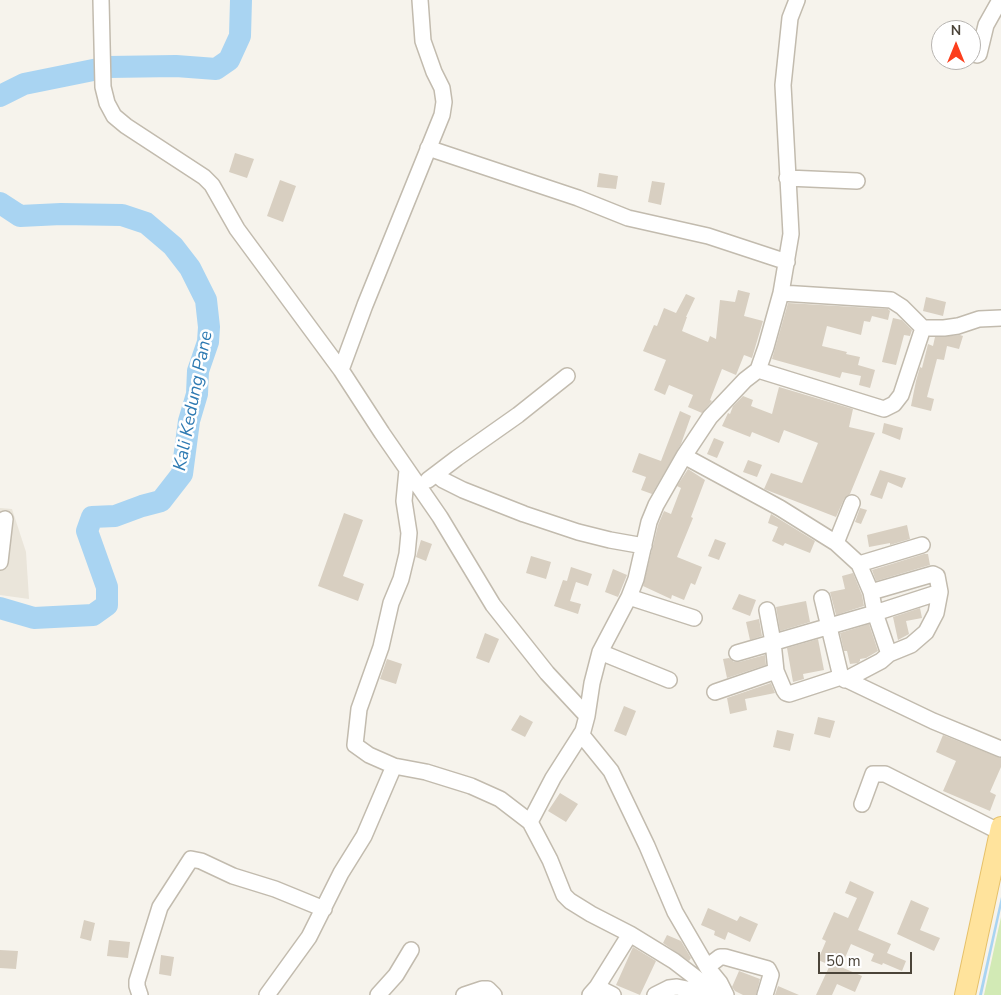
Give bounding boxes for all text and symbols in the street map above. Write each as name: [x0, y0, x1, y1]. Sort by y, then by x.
north arrow: [931, 20, 981, 70]
text: N: [951, 21, 961, 40]
water label: Kali Kedung Pane: [170, 329, 218, 473]
scale bar: [821, 942, 915, 974]
text: 50 m: [826, 951, 861, 971]

